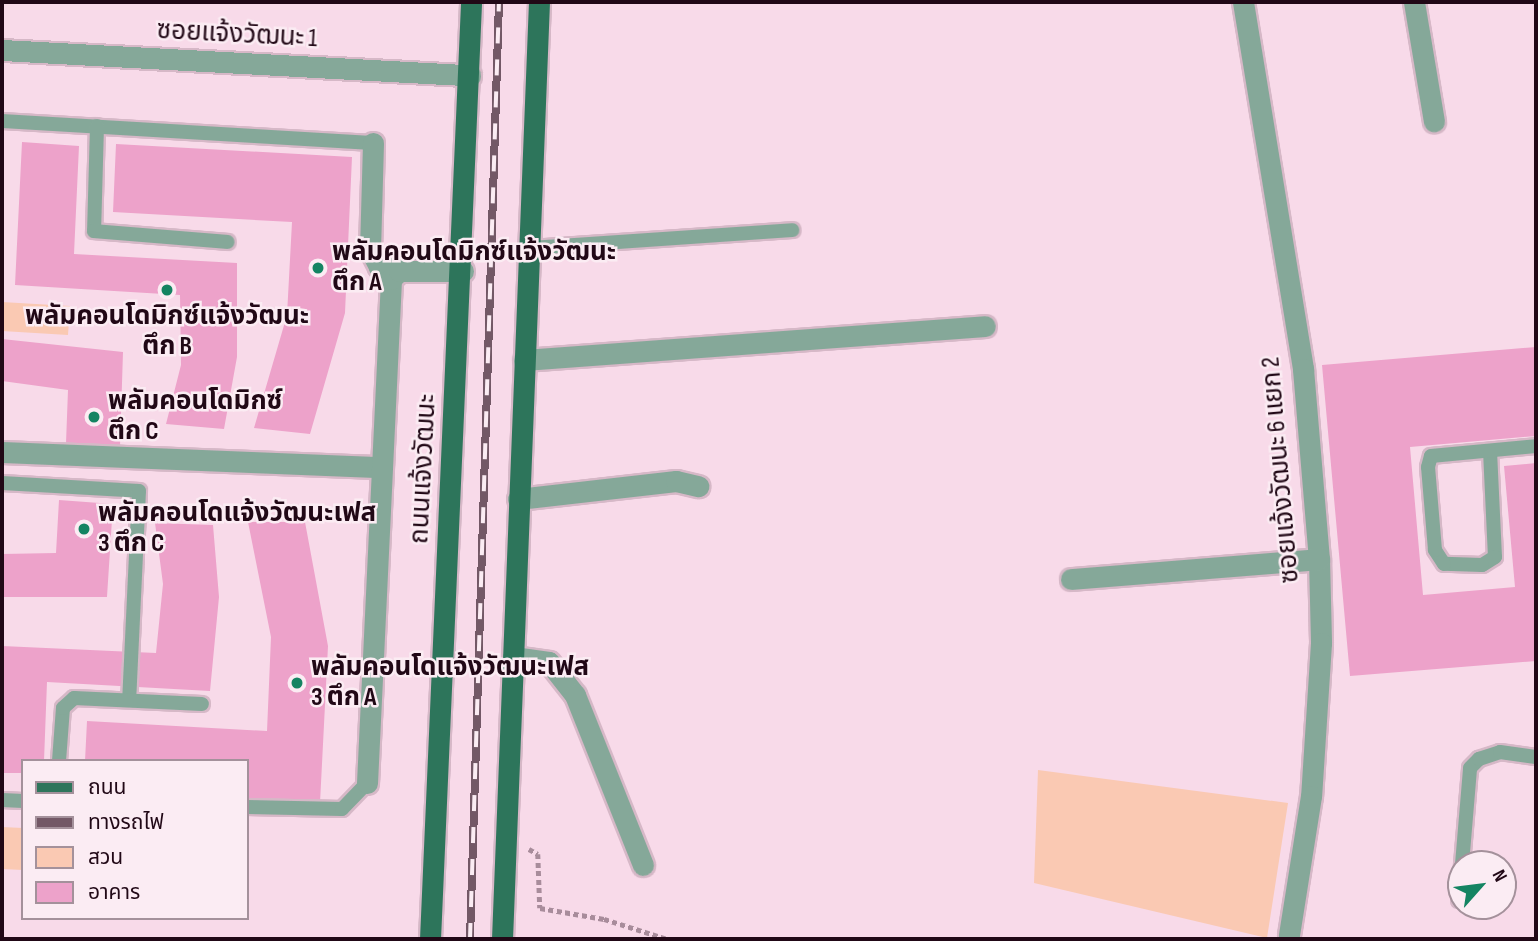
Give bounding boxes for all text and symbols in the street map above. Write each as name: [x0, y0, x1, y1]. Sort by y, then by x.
street label: ซอยแจ้งวัฒนะ 1: [156, 15, 318, 55]
place label: พลัมคอนโดมิกซ์แจ้งวัฒนะ ตึก A: [332, 237, 616, 298]
marker: พลัมคอนโดมิกซ์แจ้งวัฒนะ ตึก A: [310, 260, 326, 276]
marker: พลัมคอนโดมิกซ์แจ้งวัฒนะ ตึก B: [159, 282, 175, 298]
place label: พลัมคอนโดมิกซ์แจ้งวัฒนะ ตึก B: [25, 301, 309, 362]
street label: ซอยแจ้งวัฒนะ 6 แยก 2: [1256, 355, 1306, 585]
place label: พลัมคอนโดมิกซ์ ตึก C: [108, 386, 282, 448]
street label: ถนนแจ้งวัฒนะ: [404, 393, 444, 545]
marker: พลัมคอนโดมิกซ์ ตึก C: [86, 409, 102, 425]
place label: พลัมคอนโดแจ้งวัฒนะเฟส 3 ตึก C: [98, 498, 376, 560]
marker: พลัมคอนโดแจ้งวัฒนะเฟส 3 ตึก C: [76, 521, 92, 537]
place label: พลัมคอนโดแจ้งวัฒนะเฟส 3 ตึก A: [311, 652, 589, 714]
marker: พลัมคอนโดแจ้งวัฒนะเฟส 3 ตึก A: [289, 675, 305, 691]
legend: [21, 759, 248, 920]
text: ถนน: [88, 775, 126, 800]
text: ทางรถไฟ: [88, 810, 164, 835]
text: สวน: [88, 845, 123, 870]
north arrow: [1447, 850, 1517, 920]
text: N: [1487, 866, 1512, 886]
text: อาคาร: [88, 880, 140, 905]

